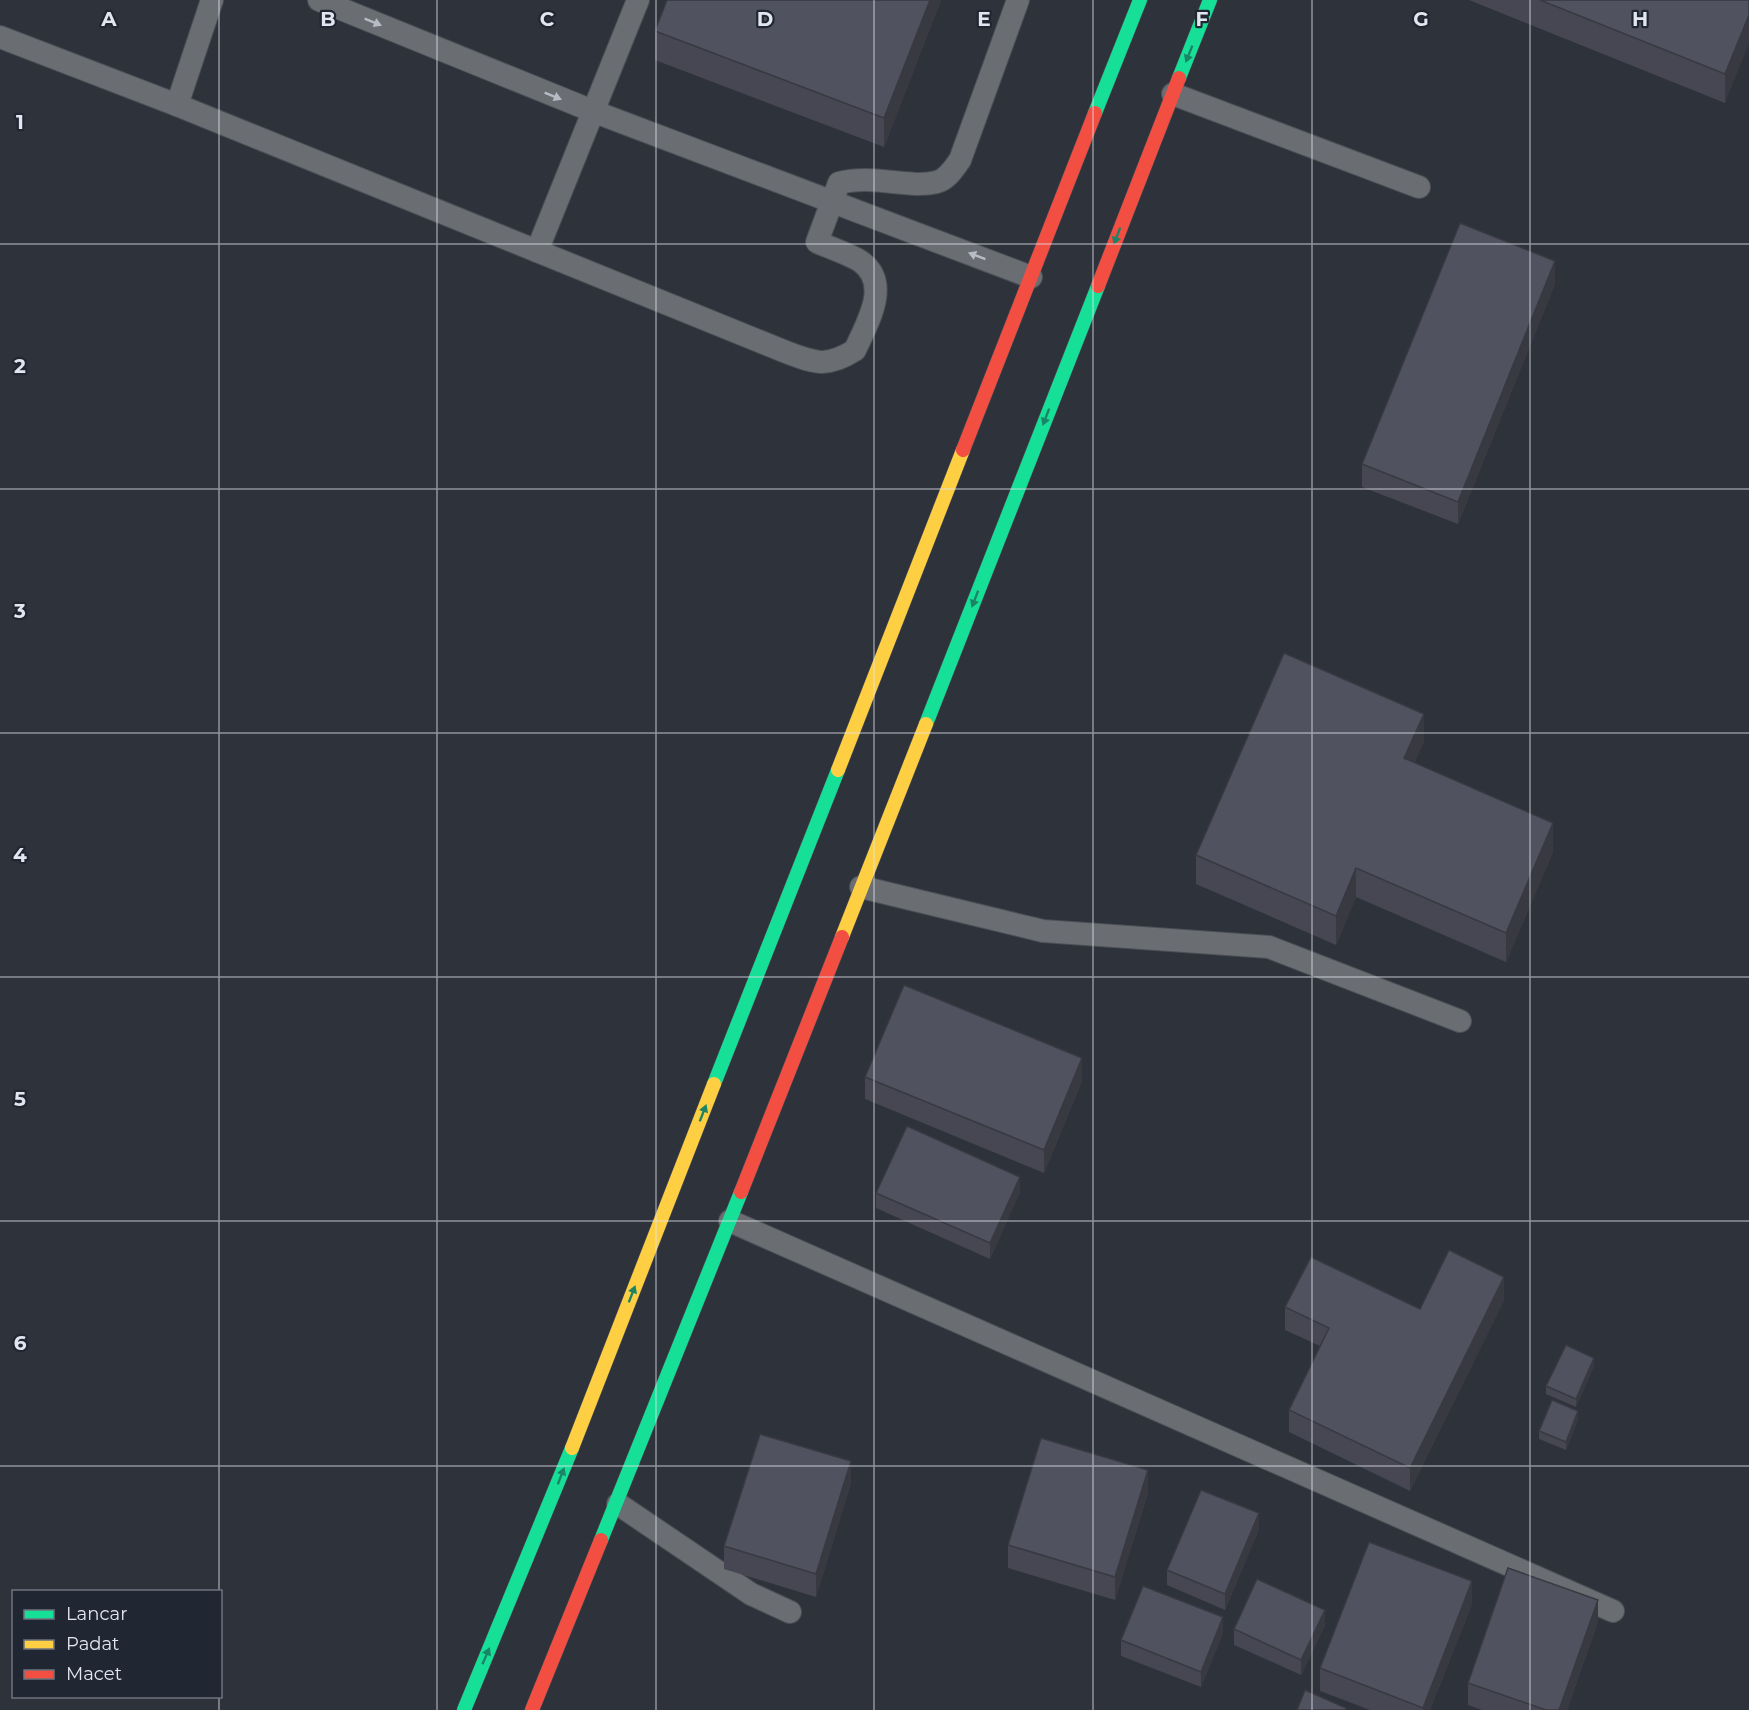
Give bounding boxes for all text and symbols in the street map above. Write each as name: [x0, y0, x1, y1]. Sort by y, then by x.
text: A: [100, 7, 117, 31]
text: B: [320, 7, 336, 31]
text: C: [540, 7, 555, 31]
text: D: [757, 7, 773, 31]
text: E: [977, 7, 991, 31]
text: F: [1196, 7, 1209, 31]
text: G: [1413, 7, 1429, 31]
text: H: [1632, 7, 1648, 31]
one-way arrow: [364, 18, 382, 27]
one-way arrow: [1184, 46, 1194, 64]
one-way arrow: [545, 91, 563, 101]
text: 1: [16, 110, 24, 134]
one-way arrow: [1112, 227, 1122, 245]
one-way arrow: [968, 250, 986, 260]
text: 2: [14, 354, 26, 378]
one-way arrow: [1041, 409, 1051, 427]
one-way arrow: [970, 590, 979, 608]
text: 3: [13, 599, 26, 623]
text: 4: [13, 843, 27, 867]
text: 5: [14, 1087, 26, 1111]
one-way arrow: [699, 1104, 708, 1122]
one-way arrow: [627, 1285, 637, 1303]
text: 6: [14, 1331, 27, 1355]
one-way arrow: [557, 1467, 566, 1485]
legend: [12, 1590, 222, 1698]
text: Lancar: [66, 1603, 127, 1625]
text: Padat: [66, 1633, 119, 1655]
one-way arrow: [482, 1647, 491, 1665]
text: Macet: [66, 1663, 122, 1685]

